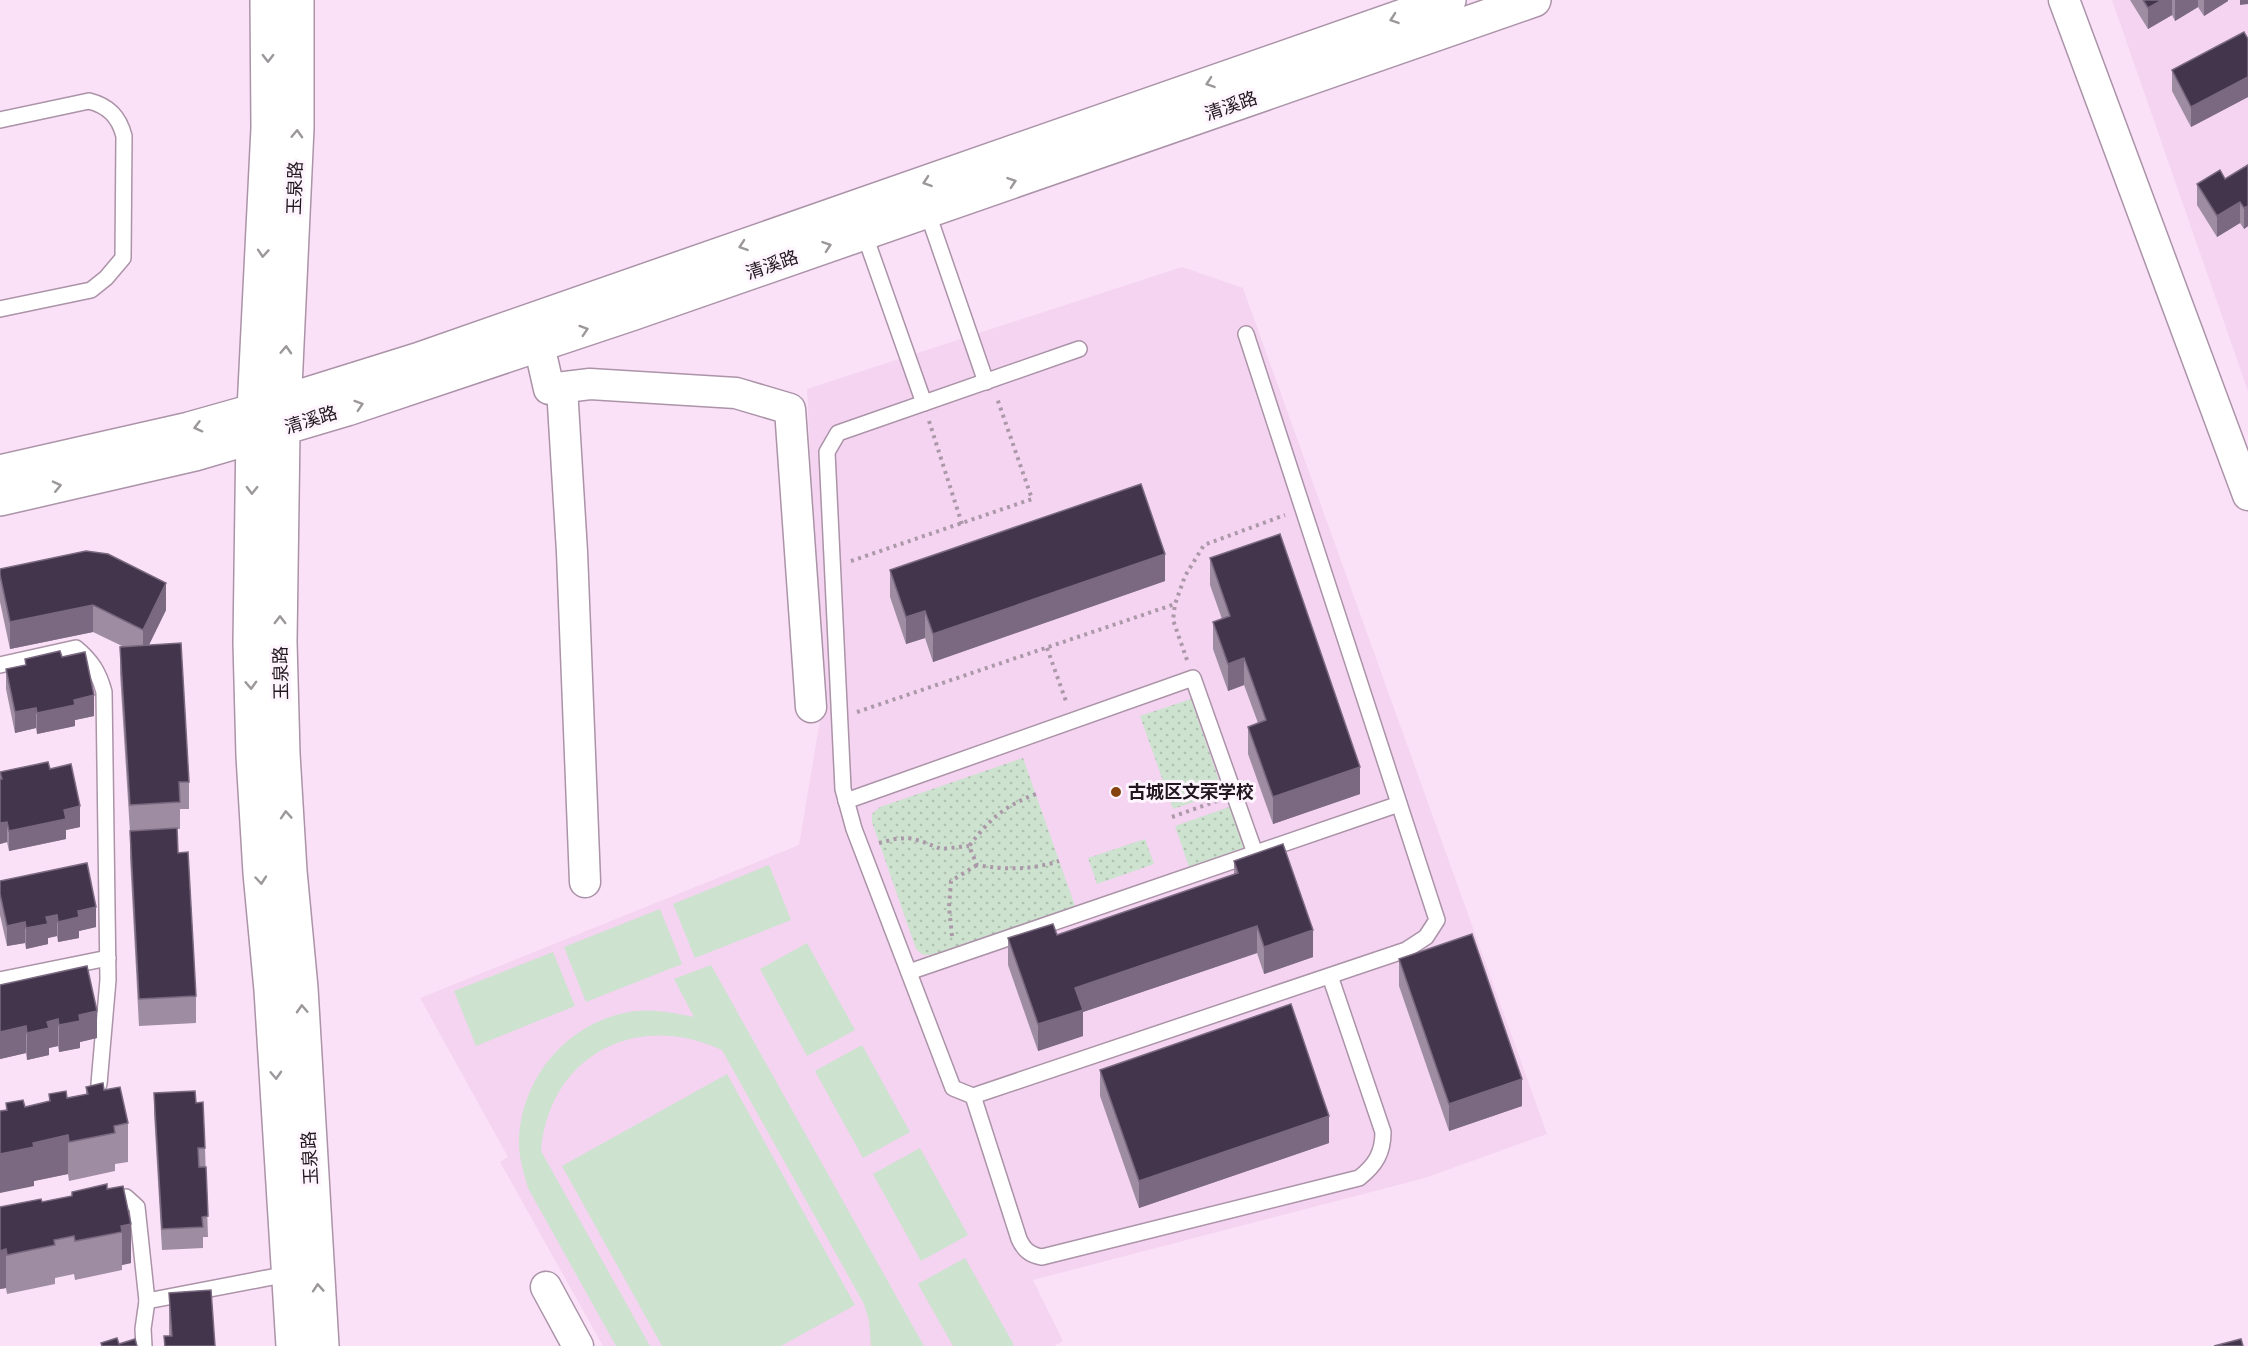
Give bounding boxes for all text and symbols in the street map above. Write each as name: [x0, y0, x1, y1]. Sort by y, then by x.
one-way arrow: [1389, 12, 1400, 25]
one-way arrow: [262, 54, 274, 63]
one-way arrow: [1205, 76, 1216, 89]
street label: 清溪路: [1201, 85, 1261, 127]
one-way arrow: [291, 130, 303, 139]
street label: 玉泉路: [281, 161, 309, 215]
one-way arrow: [922, 175, 933, 188]
one-way arrow: [1006, 176, 1017, 189]
one-way arrow: [738, 239, 748, 252]
one-way arrow: [822, 240, 832, 253]
street label: 清溪路: [742, 244, 802, 286]
one-way arrow: [256, 249, 269, 258]
one-way arrow: [578, 325, 589, 338]
one-way arrow: [280, 345, 293, 354]
street label: 清溪路: [281, 400, 341, 440]
one-way arrow: [353, 400, 364, 413]
one-way arrow: [193, 419, 203, 432]
one-way arrow: [52, 480, 62, 493]
one-way arrow: [245, 486, 258, 495]
one-way arrow: [274, 615, 286, 624]
street label: 玉泉路: [268, 646, 294, 700]
one-way arrow: [245, 681, 258, 690]
place label: 古城区文荣学校: [1128, 779, 1254, 805]
marker: 古城区文荣学校: [1109, 785, 1123, 799]
one-way arrow: [280, 810, 293, 819]
one-way arrow: [254, 876, 267, 885]
one-way arrow: [295, 1005, 308, 1014]
one-way arrow: [269, 1070, 282, 1079]
street label: 玉泉路: [296, 1130, 324, 1186]
one-way arrow: [312, 1283, 325, 1292]

